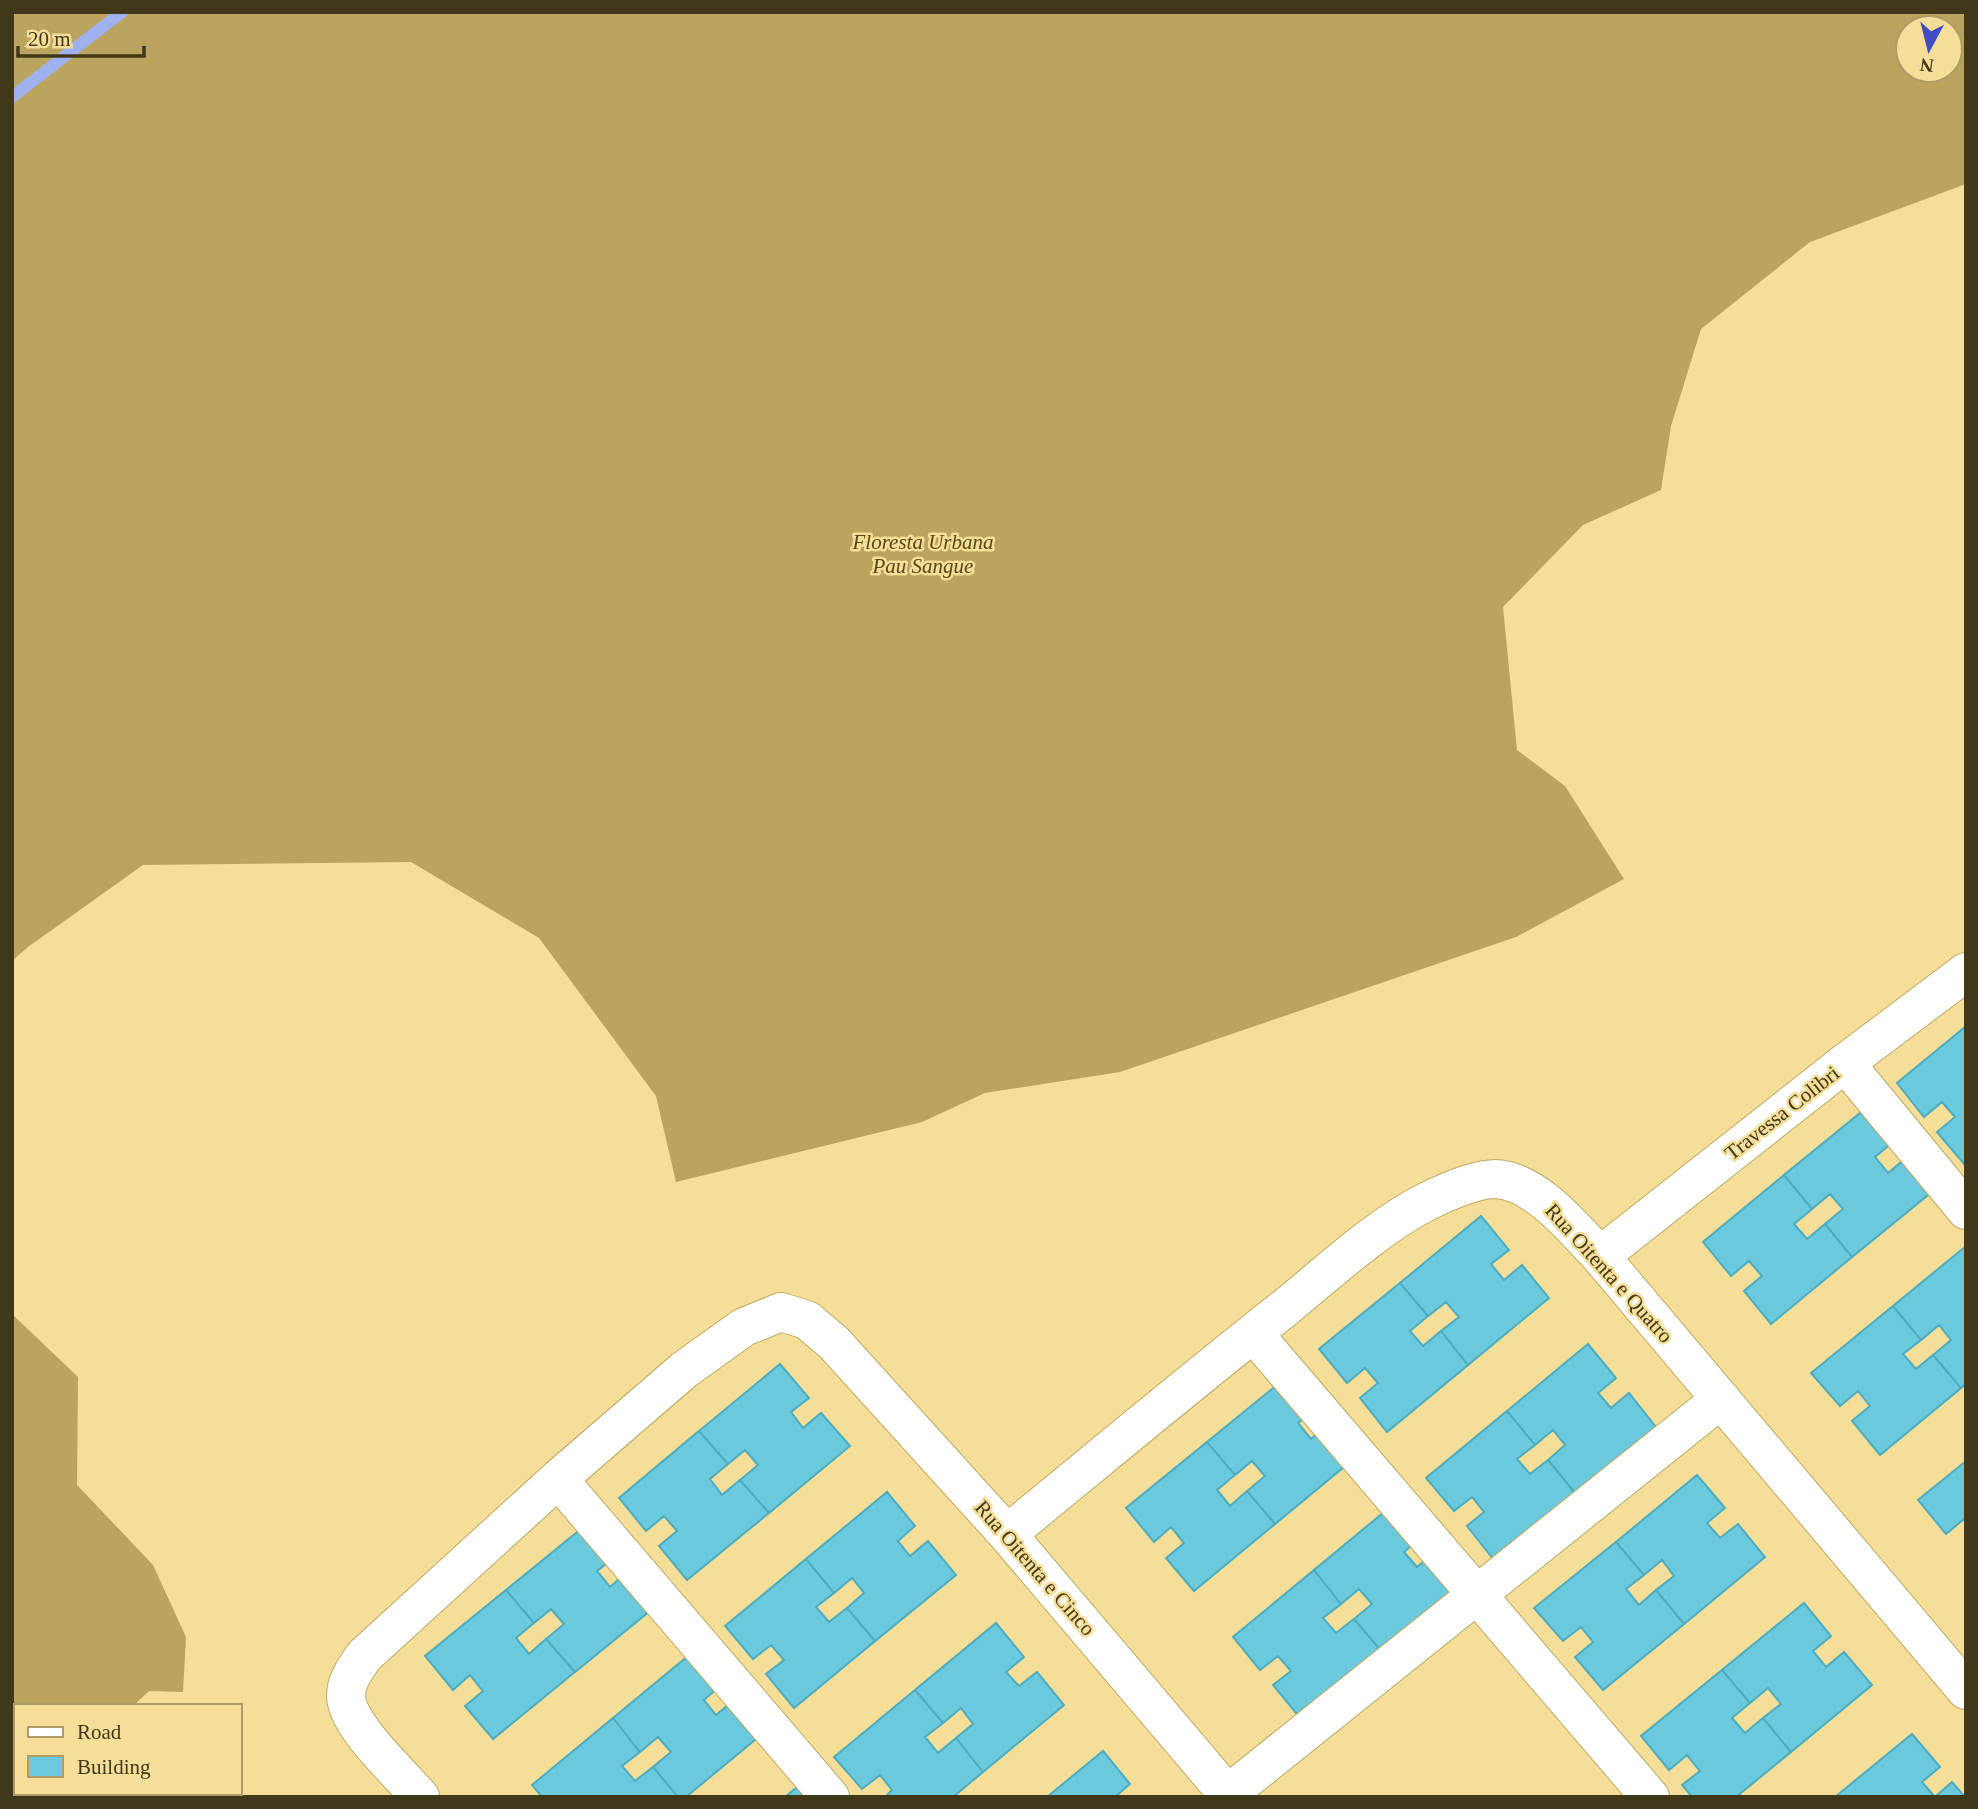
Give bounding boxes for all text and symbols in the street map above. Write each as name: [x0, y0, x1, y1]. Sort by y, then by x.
scale bar: [18, 14, 144, 58]
north arrow: [1894, 14, 1964, 84]
text: 20 m: [28, 27, 71, 51]
text: N: [1919, 54, 1935, 77]
park label: Floresta Urbana Pau Sangue: [852, 530, 993, 578]
street label: Travessa Colibri: [1720, 1061, 1844, 1165]
street label: Rua Oitenta e Quatro: [1540, 1198, 1678, 1348]
street label: Rua Oitenta e Cinco: [970, 1496, 1100, 1640]
legend: [14, 1704, 242, 1795]
text: Road: [77, 1720, 122, 1744]
text: Building: [77, 1755, 151, 1779]

